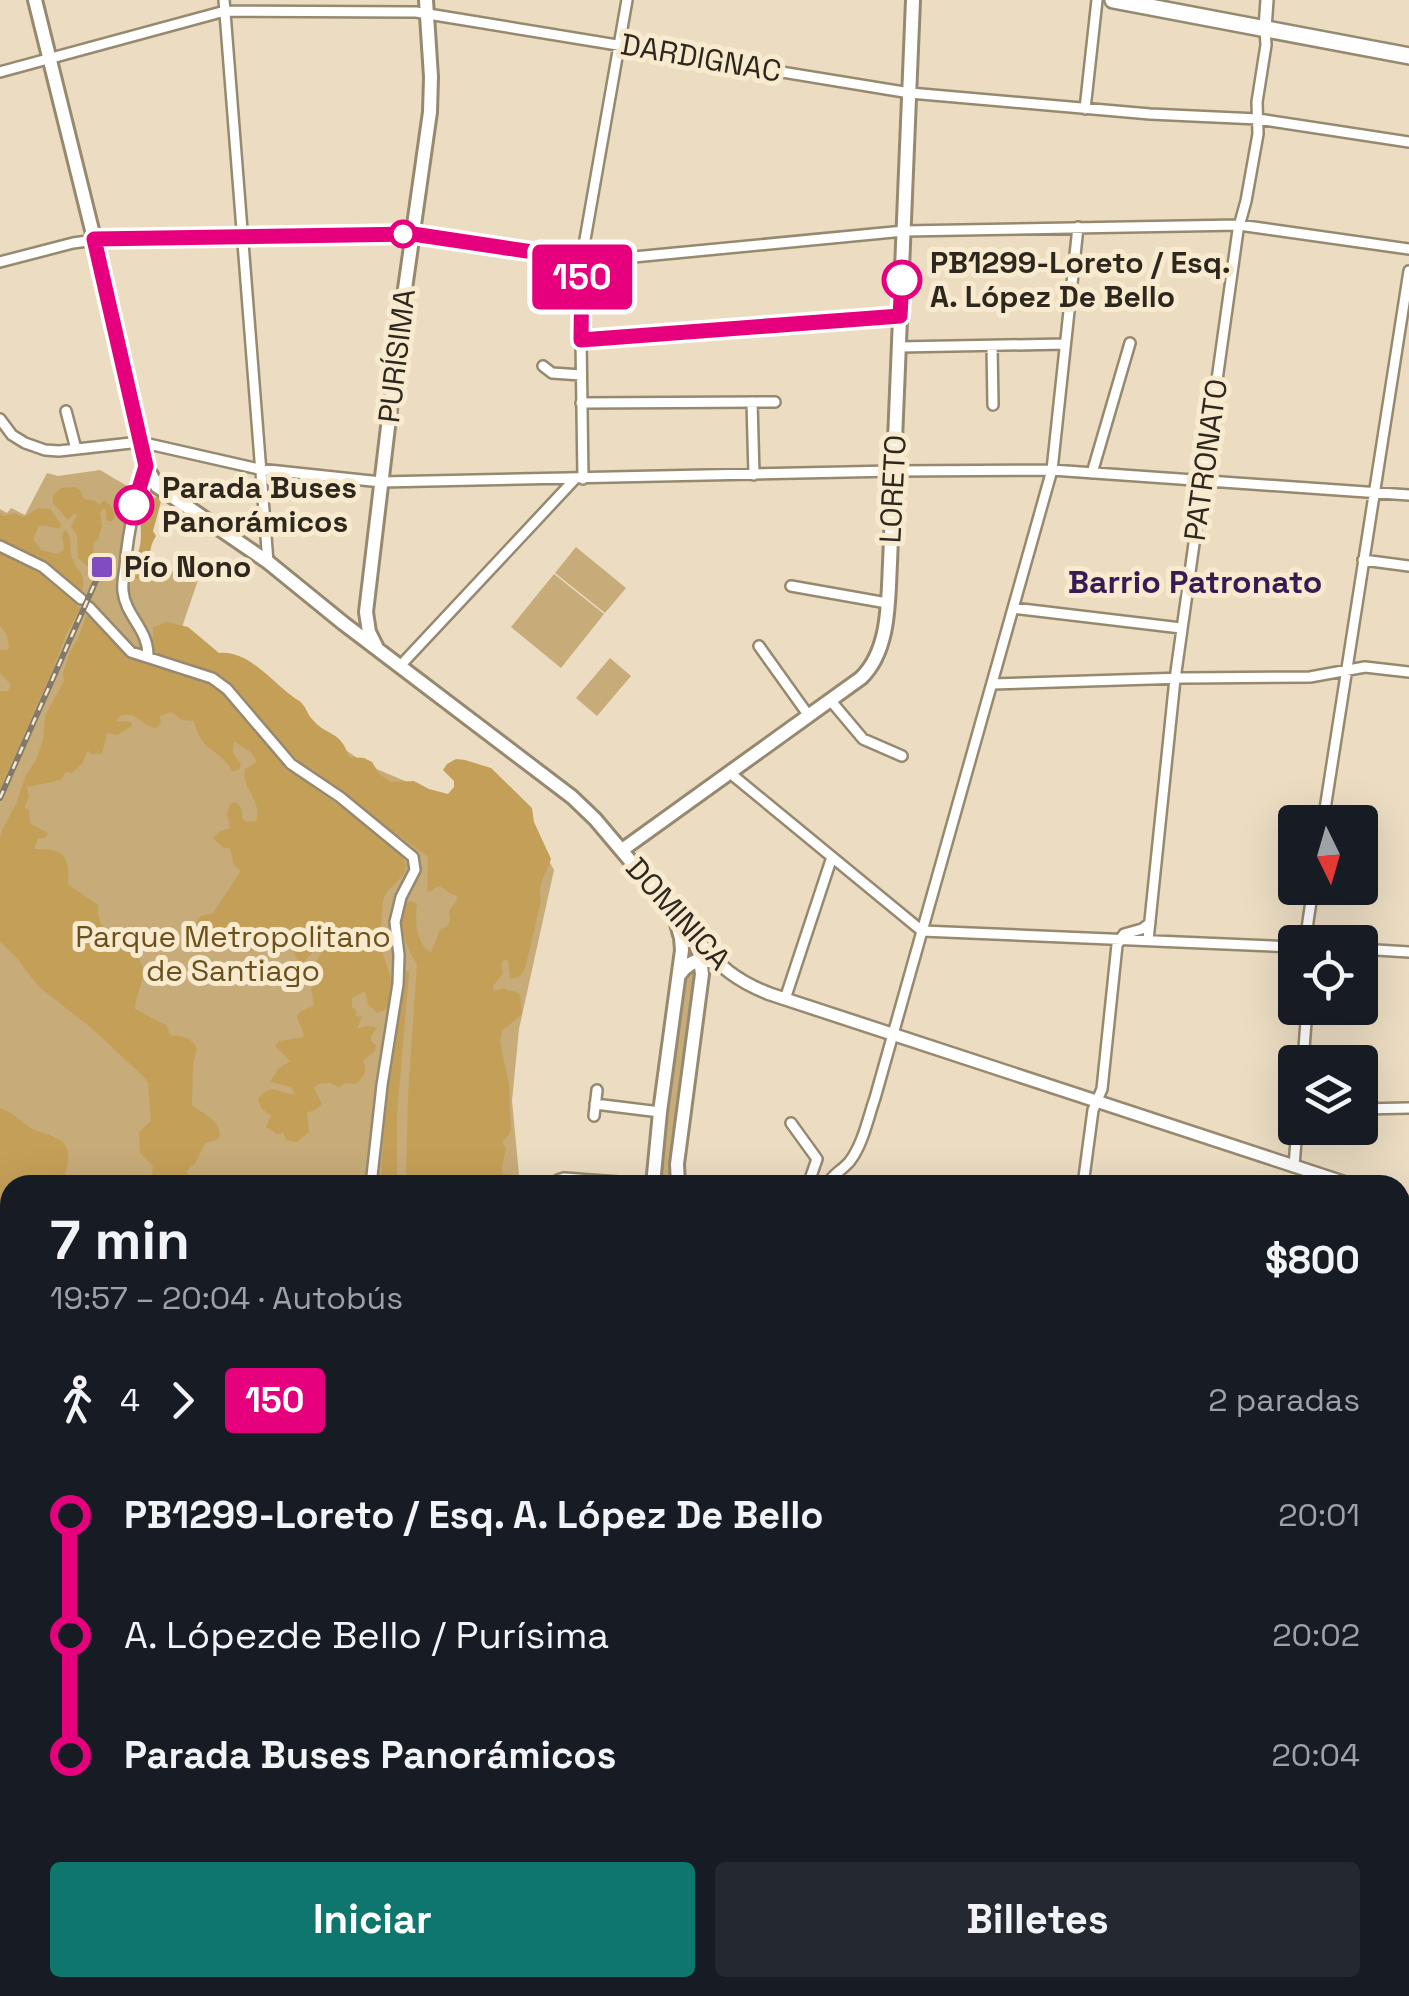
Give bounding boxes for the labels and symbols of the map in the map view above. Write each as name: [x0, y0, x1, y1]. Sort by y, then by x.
street label: DARDIGNAC: [618, 24, 784, 91]
unlabelled marker: [390, 221, 416, 247]
place label: PB1299-Loreto / Esq. A. López De Bello: [930, 243, 1231, 316]
line badge: 150: [524, 244, 640, 310]
marker: PB1299-Loreto / Esq. A. López De Bello: [883, 261, 921, 299]
street label: PURÍSIMA: [369, 287, 424, 425]
street label: PATRONATO: [1175, 377, 1236, 543]
street label: LORETO: [870, 434, 915, 544]
place label: Parada Buses Panorámicos: [162, 468, 357, 541]
marker: Parada Buses Panorámicos: [115, 486, 153, 524]
place label: Pío Nono: [124, 547, 251, 586]
marker: Pío Nono: [89, 554, 115, 580]
district label: Barrio Patronato: [1068, 562, 1322, 602]
north arrow: [1278, 805, 1378, 905]
street label: DOMINICA: [618, 849, 739, 978]
park label: Parque Metropolitano de Santiago: [75, 917, 391, 990]

